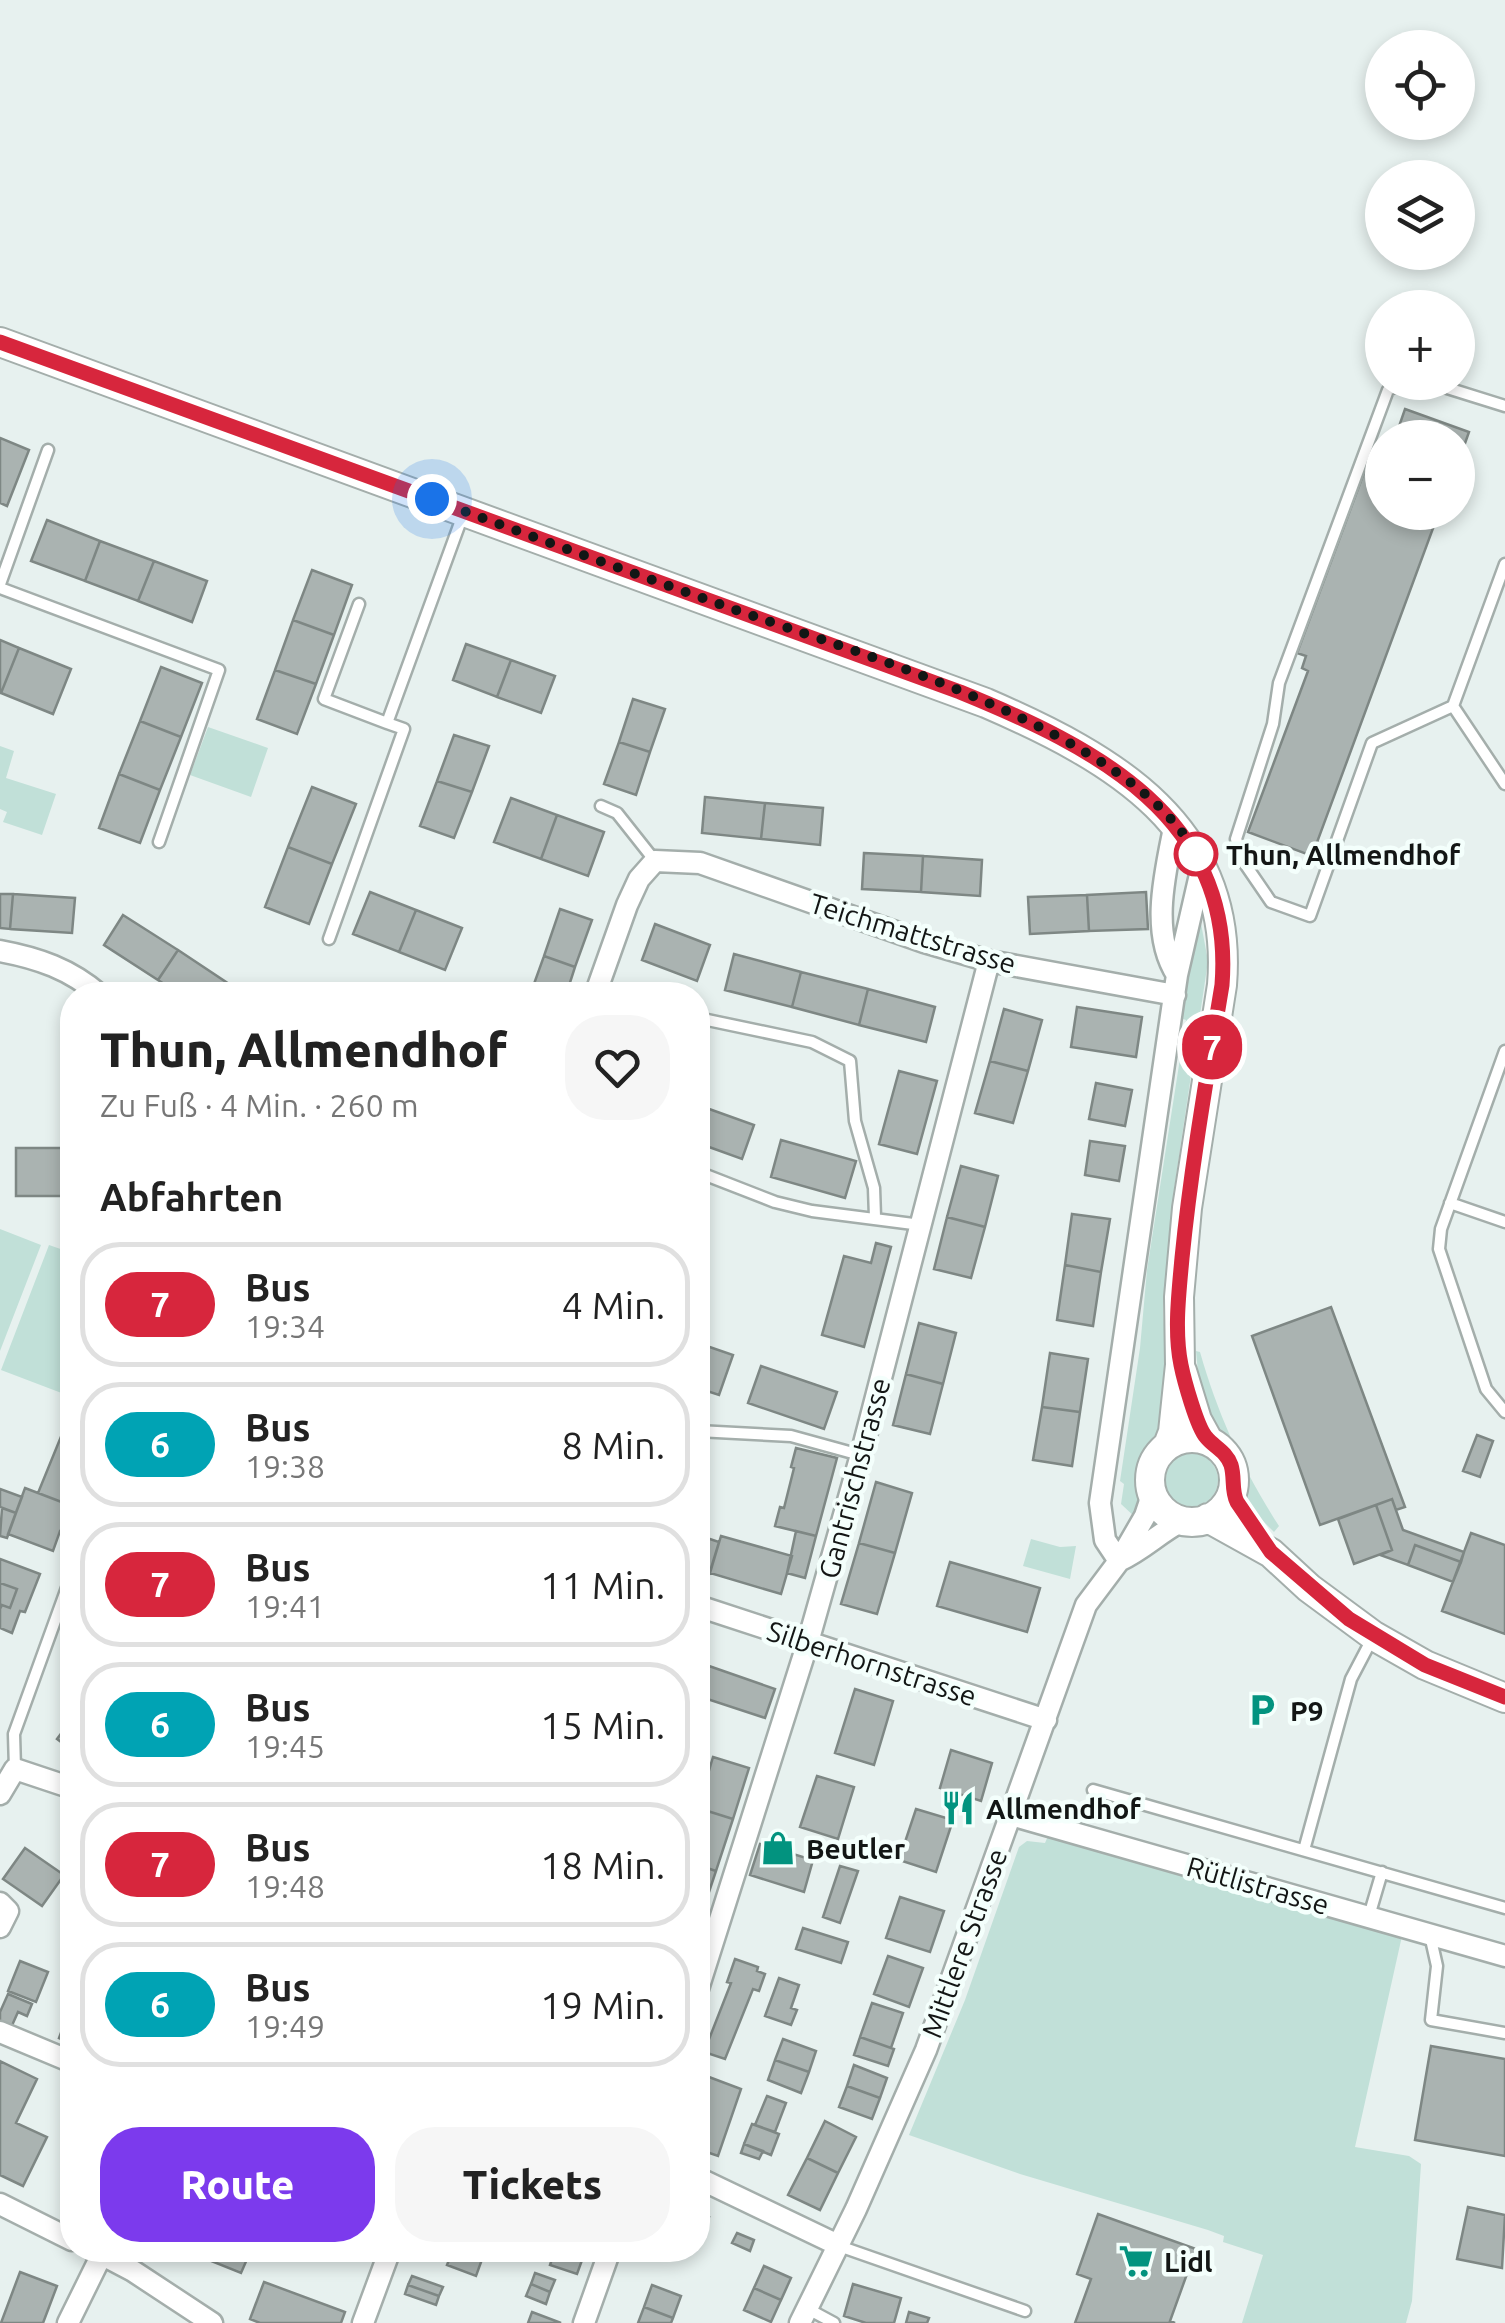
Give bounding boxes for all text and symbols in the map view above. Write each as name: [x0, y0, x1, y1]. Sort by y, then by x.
map controls: [1365, 30, 1475, 530]
button: locate: [1365, 30, 1475, 140]
button: layers: [1365, 160, 1475, 270]
button: +: [1365, 290, 1475, 400]
button: −: [1365, 420, 1475, 530]
your location: [407, 474, 457, 524]
marker: Thun, Allmendhof: [1175, 833, 1217, 875]
place label: Thun, Allmendhof: [1226, 839, 1461, 870]
street label: Teichmattstrasse: [806, 887, 1020, 979]
line badge: 7: [1180, 1014, 1244, 1080]
button: heart: [565, 1015, 670, 1120]
text: Thun, Allmendhof: [100, 1022, 507, 1076]
text: 7: [1202, 1027, 1222, 1067]
text: Zu Fuß · 4 Min. · 260 m: [100, 1087, 419, 1123]
text: Abfahrten: [100, 1176, 283, 1218]
text: Bus: [245, 1266, 310, 1308]
text: 7: [150, 1284, 170, 1324]
text: 4 Min.: [562, 1284, 665, 1326]
text: 19:34: [245, 1308, 325, 1344]
street label: Gantrischstrasse: [812, 1374, 896, 1582]
text: Bus: [245, 1406, 310, 1448]
text: 6: [150, 1424, 170, 1464]
text: 8 Min.: [562, 1424, 665, 1466]
text: 19:38: [245, 1448, 325, 1484]
text: Bus: [245, 1546, 310, 1588]
text: 7: [150, 1564, 170, 1604]
text: 11 Min.: [540, 1564, 665, 1606]
text: 19:41: [245, 1588, 325, 1624]
street label: Silberhornstrasse: [763, 1615, 981, 1711]
text: Bus: [245, 1686, 310, 1728]
parking icon: P9: [1243, 1691, 1281, 1729]
place label: P9: [1290, 1695, 1324, 1726]
text: 6: [150, 1704, 170, 1744]
text: 15 Min.: [540, 1704, 665, 1746]
text: 19:45: [245, 1728, 325, 1764]
restaurant icon: Allmendhof: [939, 1789, 977, 1827]
place label: Allmendhof: [986, 1793, 1141, 1824]
text: Bus: [245, 1826, 310, 1868]
shop icon: Beutler: [759, 1829, 797, 1867]
place label: Beutler: [806, 1833, 906, 1864]
text: 7: [150, 1844, 170, 1884]
text: 18 Min.: [540, 1844, 665, 1886]
street label: Mittlere Strasse: [915, 1844, 1013, 2042]
street label: Rütlistrasse: [1183, 1850, 1333, 1920]
text: 19:48: [245, 1868, 325, 1904]
text: Bus: [245, 1966, 310, 2008]
text: 6: [150, 1984, 170, 2024]
text: 19 Min.: [540, 1984, 665, 2026]
text: 19:49: [245, 2008, 325, 2044]
button: Route: [100, 2127, 375, 2242]
button: Tickets: [395, 2127, 670, 2242]
supermarket icon: Lidl: [1117, 2242, 1155, 2280]
place label: Lidl: [1164, 2246, 1212, 2277]

